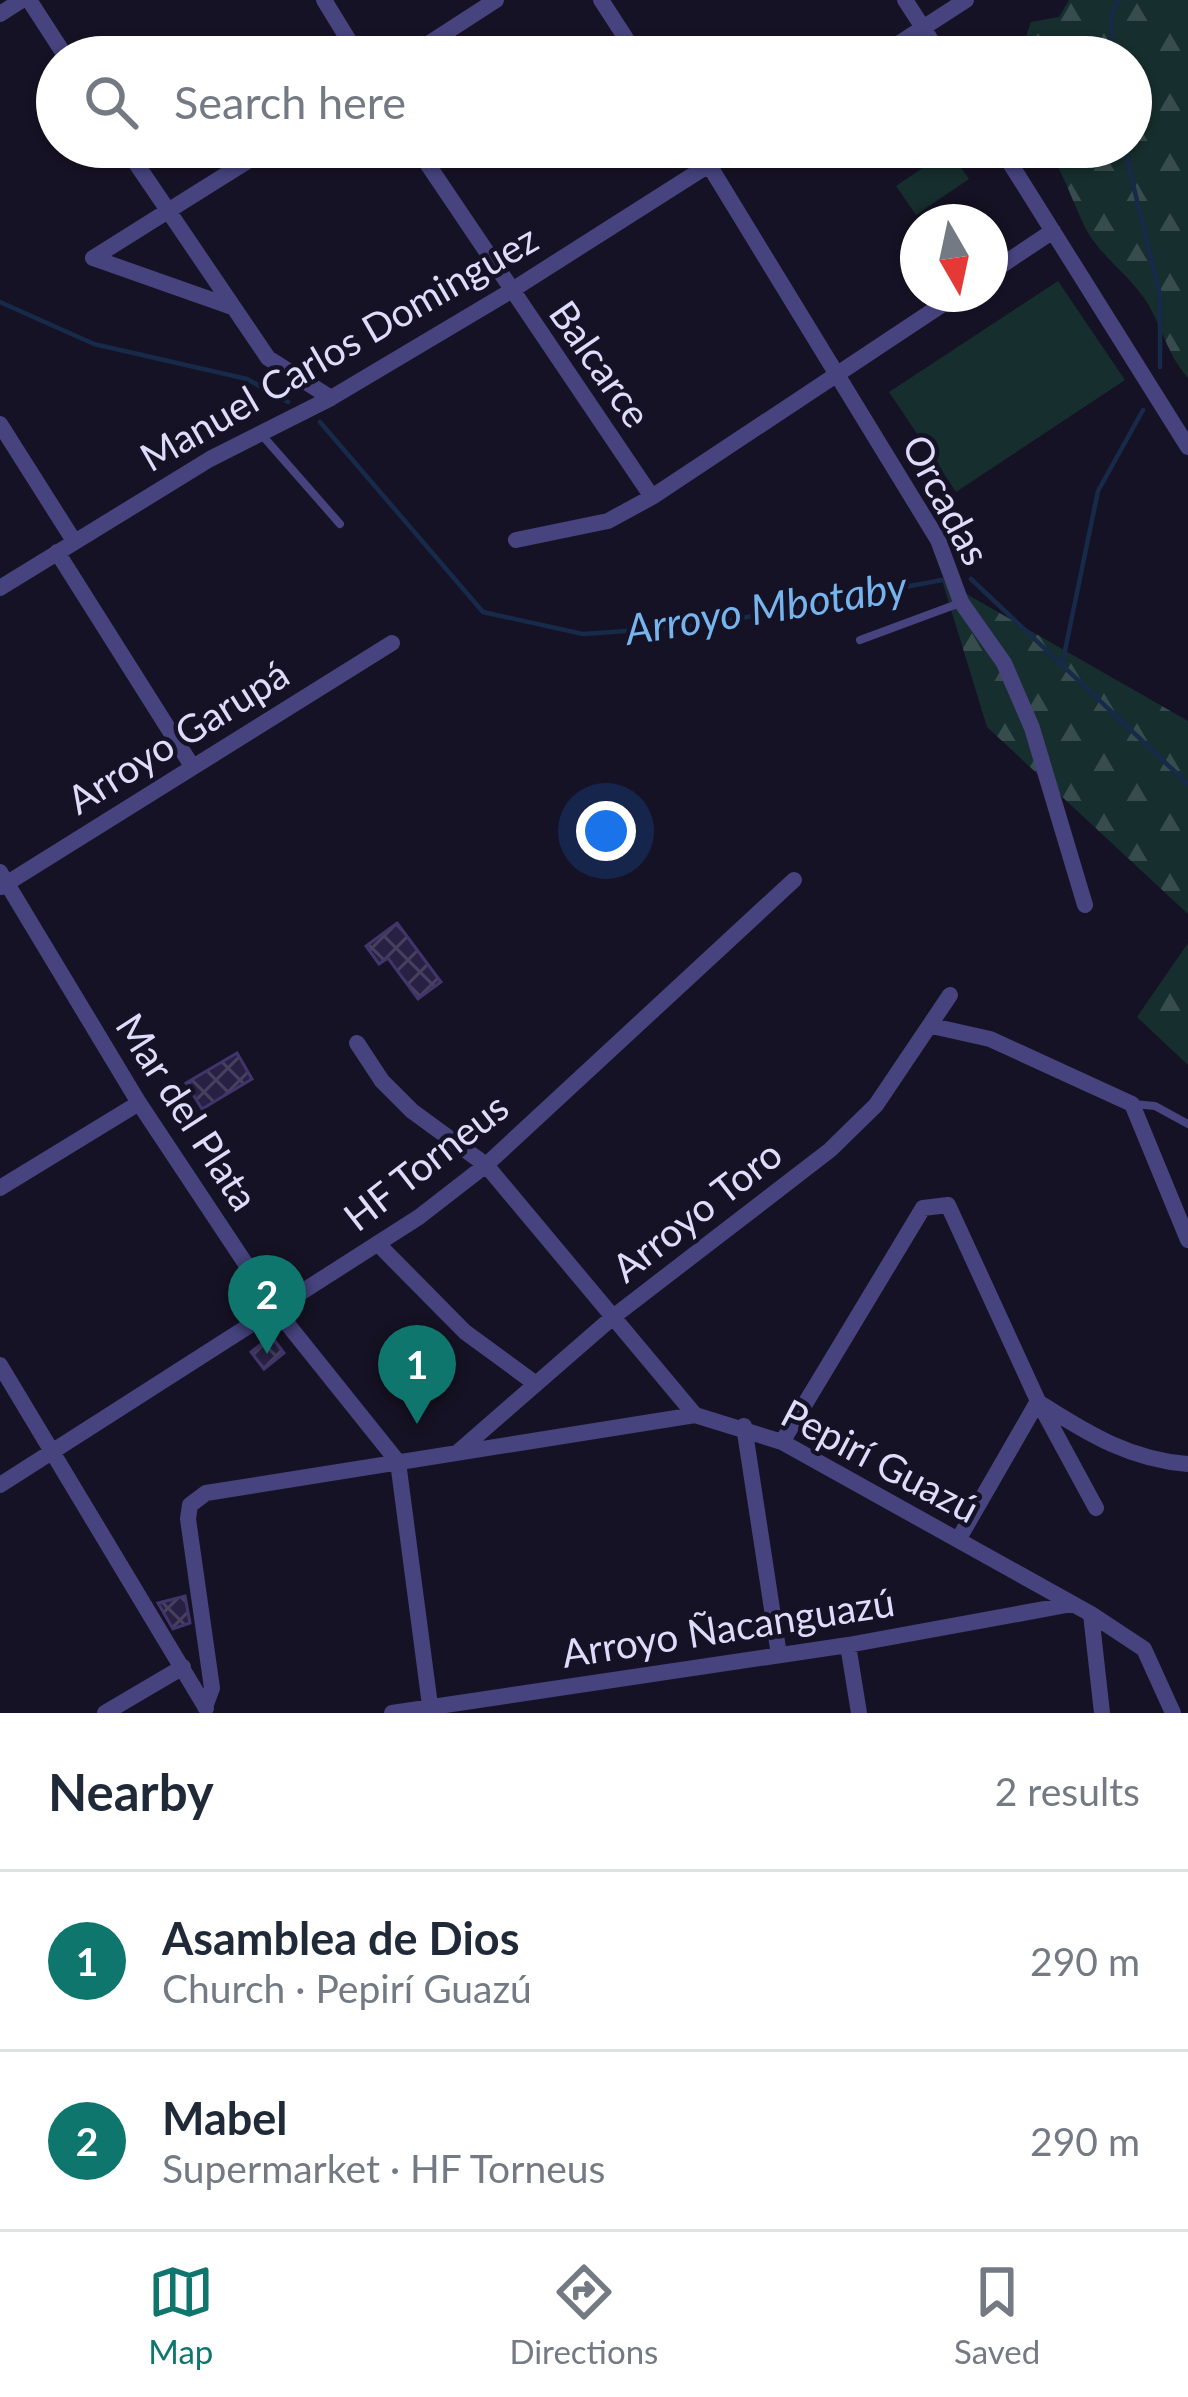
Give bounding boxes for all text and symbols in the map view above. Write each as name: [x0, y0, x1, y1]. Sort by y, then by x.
search box: [36, 36, 1152, 168]
icon: search: [78, 69, 144, 135]
text: Search here: [174, 75, 406, 129]
north arrow: [900, 204, 1008, 312]
street label: Manuel Carlos Dominguez: [132, 214, 545, 480]
street label: Balcarce: [541, 291, 661, 436]
street label: Orcadas: [894, 427, 1000, 572]
water label: Arroyo Mbotaby: [620, 560, 911, 654]
street label: Arroyo Garupá: [58, 650, 297, 822]
your location: [576, 801, 636, 861]
street label: Mar del Plata: [107, 1005, 268, 1218]
street label: HF Torneus: [334, 1083, 516, 1239]
street label: Arroyo Toro: [603, 1130, 790, 1290]
pin: 2: [228, 1255, 306, 1354]
pin: 1: [378, 1325, 456, 1424]
street label: Pepirí Guazú: [774, 1389, 987, 1531]
street label: Arroyo Ñacanguazú: [558, 1578, 897, 1676]
text: Nearby: [48, 1761, 214, 1822]
text: 2 results: [995, 1768, 1140, 1814]
text: Asamblea de Dios: [162, 1911, 519, 1965]
text: 1: [76, 1938, 98, 1984]
text: 290 m: [1030, 1938, 1140, 1984]
text: Church · Pepirí Guazú: [162, 1965, 532, 2011]
text: Mabel: [162, 2091, 288, 2145]
text: 2: [76, 2118, 98, 2164]
text: 290 m: [1030, 2118, 1140, 2164]
text: Supermarket · HF Torneus: [162, 2145, 605, 2191]
tab: Map: [148, 2259, 214, 2371]
tab: Directions: [509, 2259, 658, 2371]
tab: Saved: [954, 2259, 1040, 2371]

